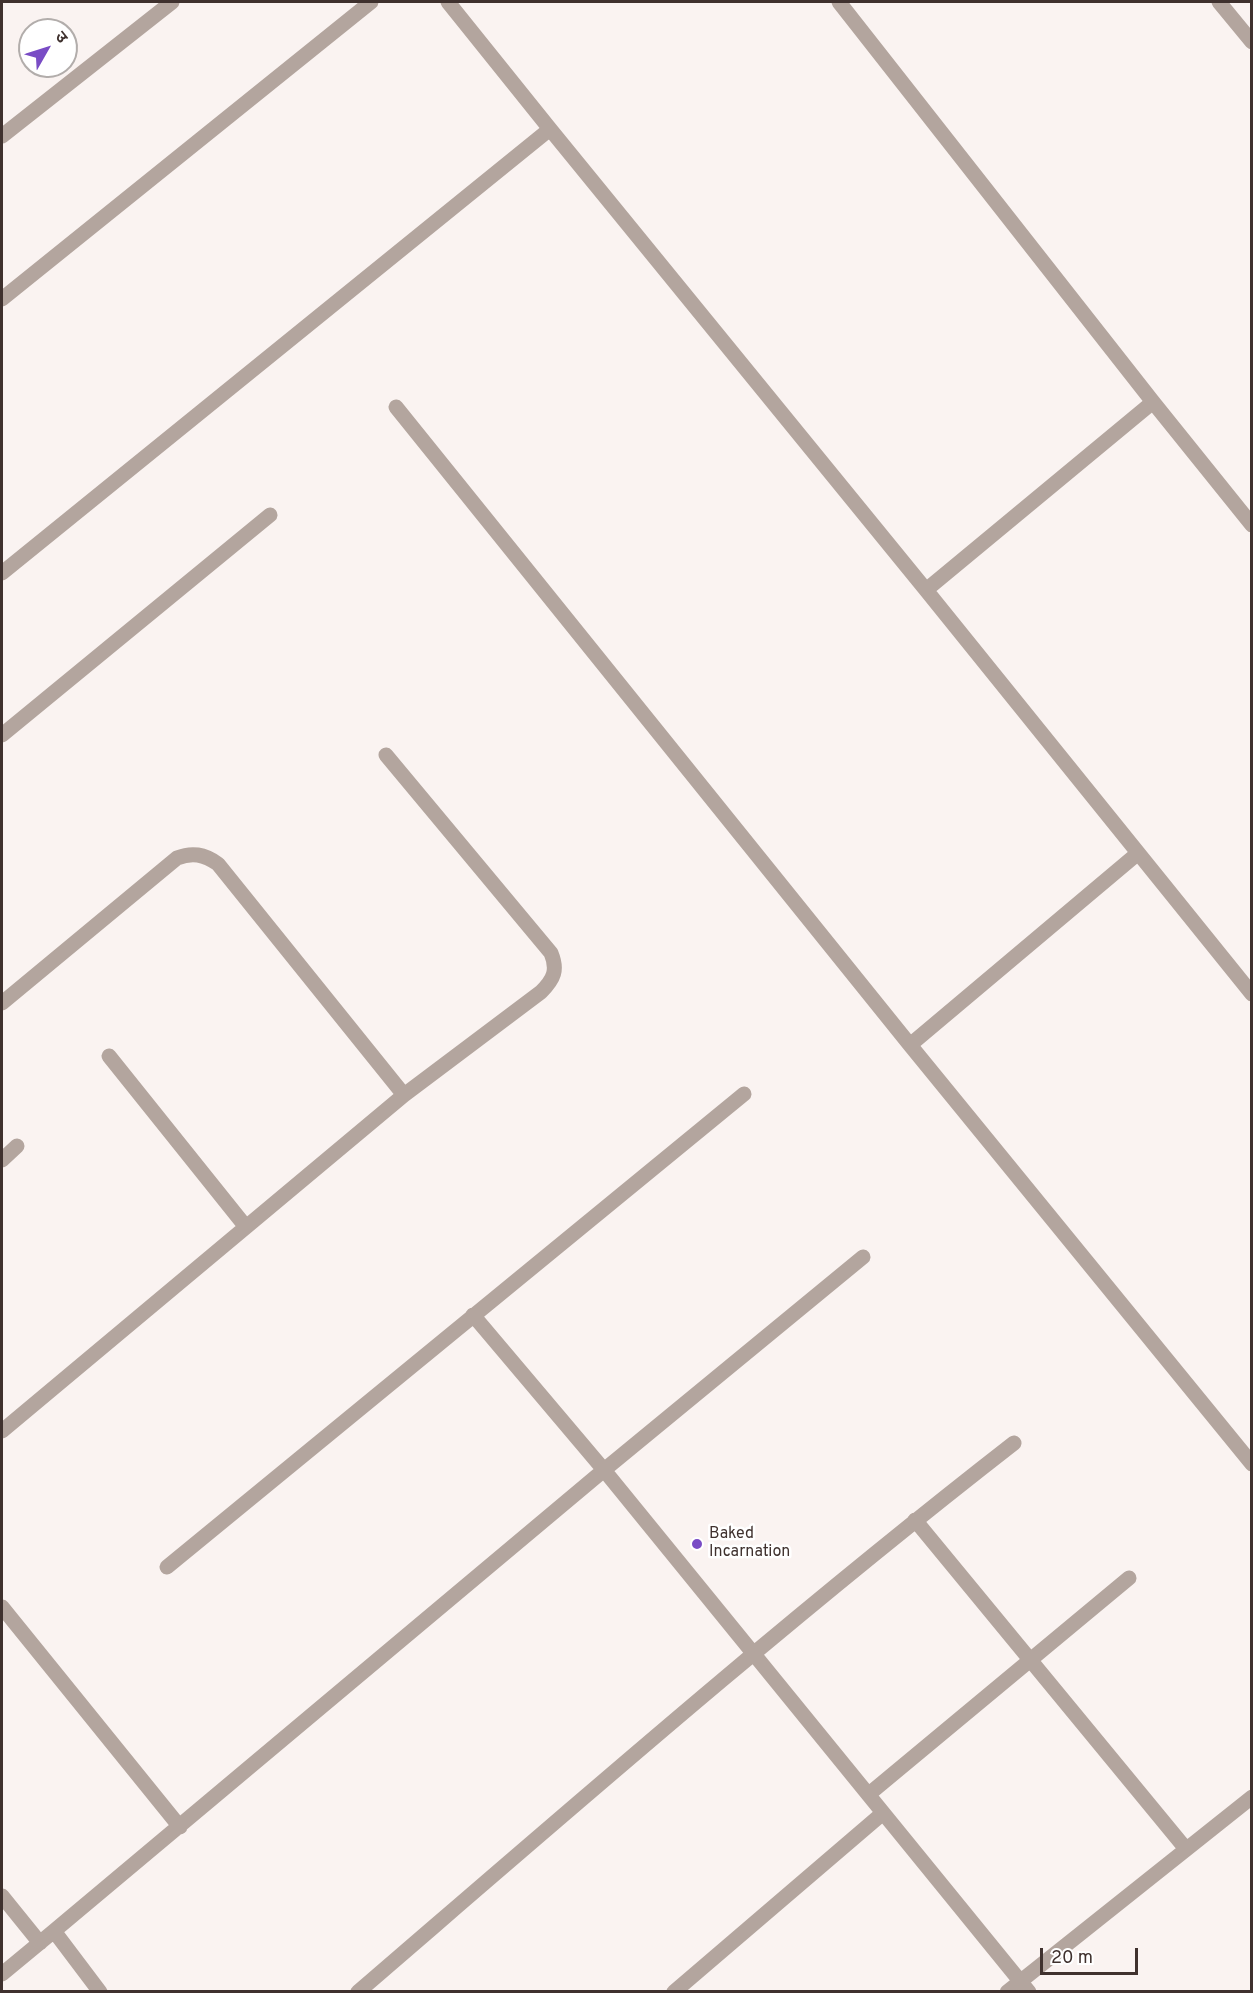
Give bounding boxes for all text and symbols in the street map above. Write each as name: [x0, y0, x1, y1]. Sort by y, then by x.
north arrow: [18, 18, 78, 78]
text: उ: [50, 28, 71, 48]
place label: Baked Incarnation: [709, 1525, 790, 1563]
marker: Baked Incarnation: [690, 1537, 704, 1551]
scale bar: [1043, 1936, 1140, 1974]
text: 20 m: [1051, 1947, 1093, 1970]

